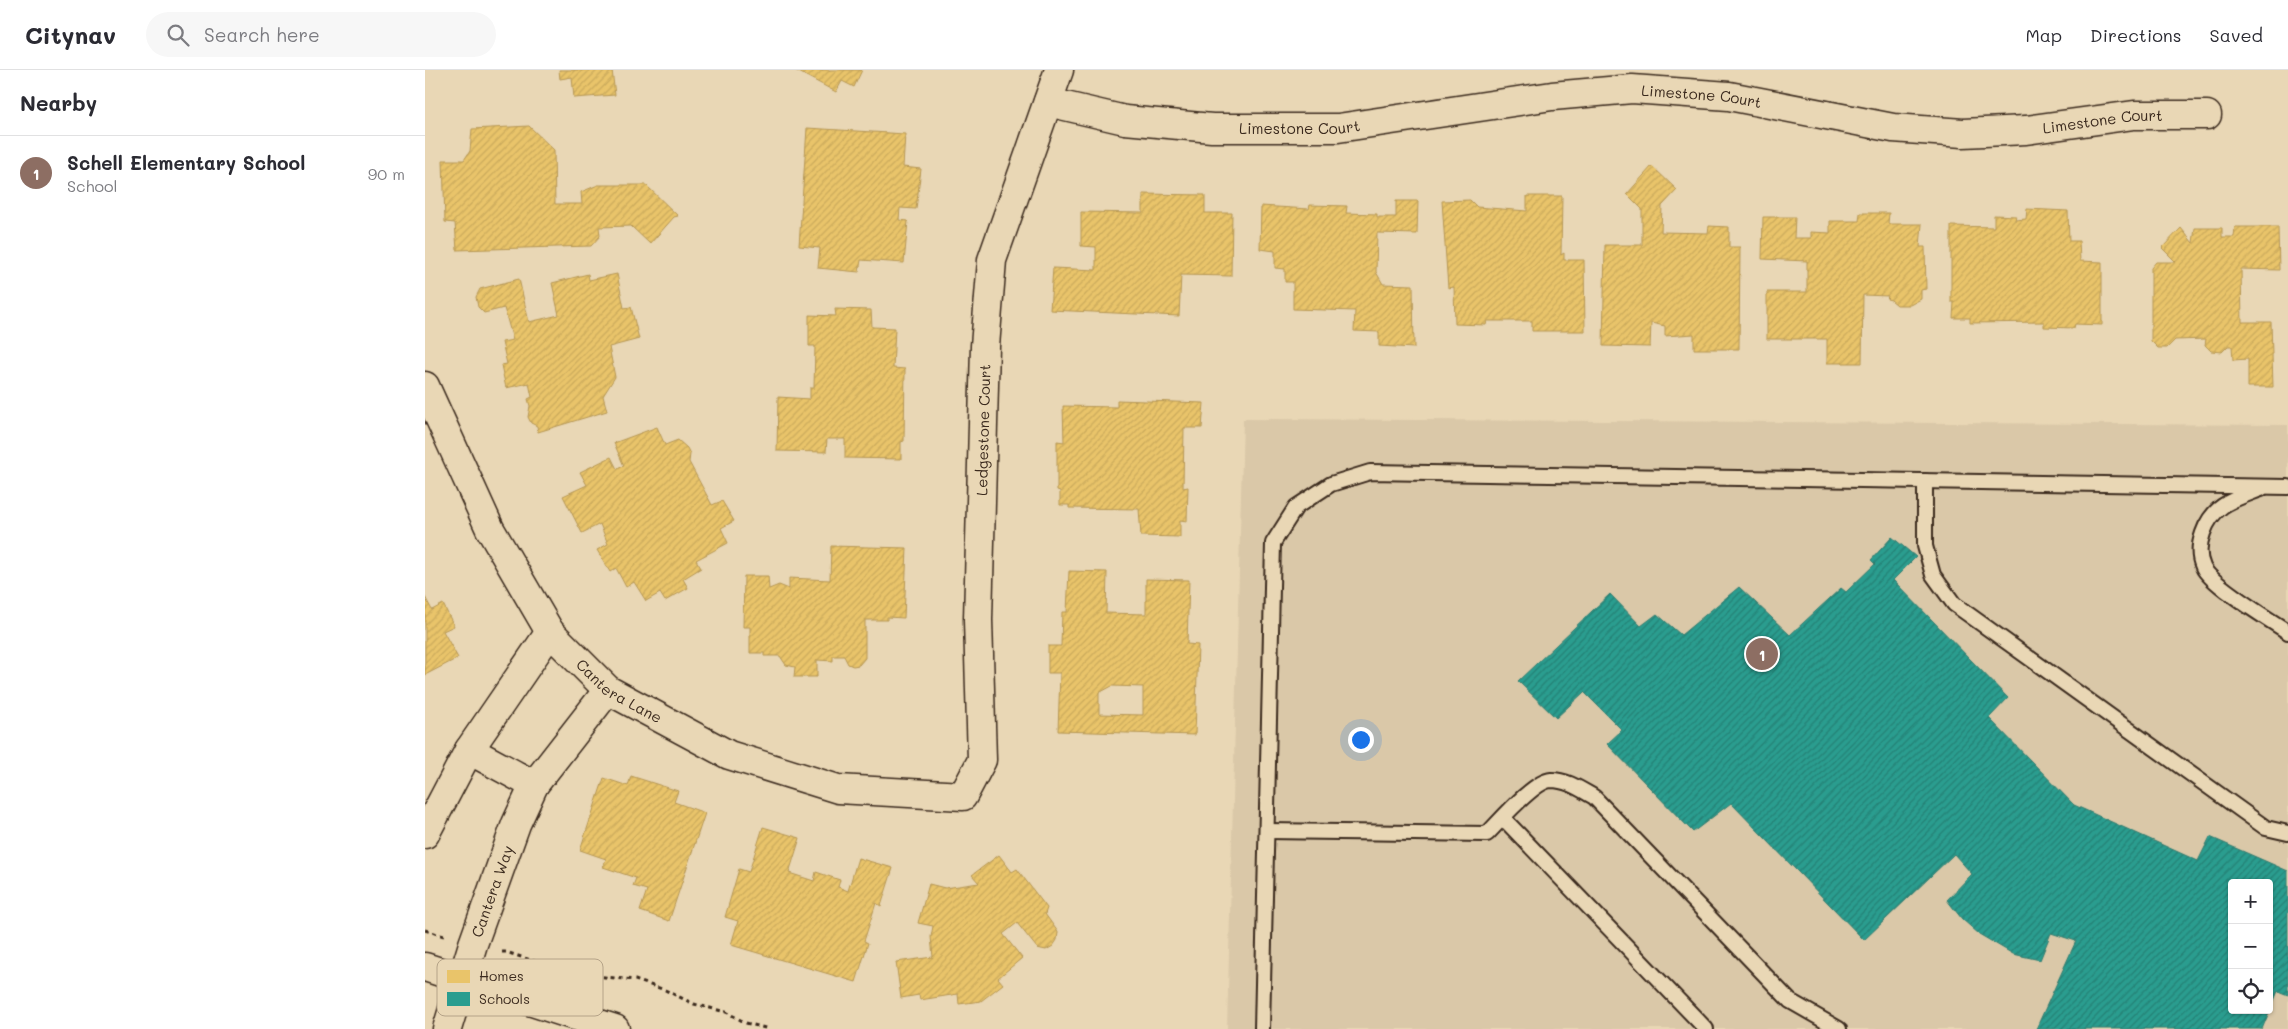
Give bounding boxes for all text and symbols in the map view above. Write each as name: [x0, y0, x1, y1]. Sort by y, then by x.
search box: [146, 12, 496, 57]
text: Citynav: [25, 19, 116, 50]
icon: search: [164, 21, 192, 49]
text: Search here: [204, 22, 320, 47]
text: Map: [2025, 23, 2062, 47]
text: Directions: [2090, 23, 2182, 47]
text: Saved: [2210, 23, 2263, 47]
street label: Limestone Court: [1641, 80, 1763, 112]
text: Nearby: [20, 89, 97, 116]
street label: Limestone Court: [2041, 105, 2163, 138]
street label: Limestone Court: [1239, 115, 1361, 138]
text: Schell Elementary School: [67, 150, 305, 175]
text: 1: [32, 163, 40, 184]
text: 90 m: [368, 163, 405, 184]
text: School: [67, 175, 117, 196]
street label: Ledgestone Court: [971, 364, 995, 496]
pin: 1: [1746, 635, 1778, 673]
street label: Cantera Lane: [572, 654, 666, 727]
your location: [1348, 727, 1374, 753]
street label: Cantera Way: [466, 842, 518, 940]
map controls: [2228, 879, 2273, 1014]
button: +: [2228, 879, 2273, 924]
button: −: [2228, 924, 2273, 969]
legend: [437, 959, 603, 1016]
text: Homes: [479, 966, 524, 985]
button: locate: [2228, 969, 2273, 1014]
text: Schools: [479, 989, 530, 1008]

